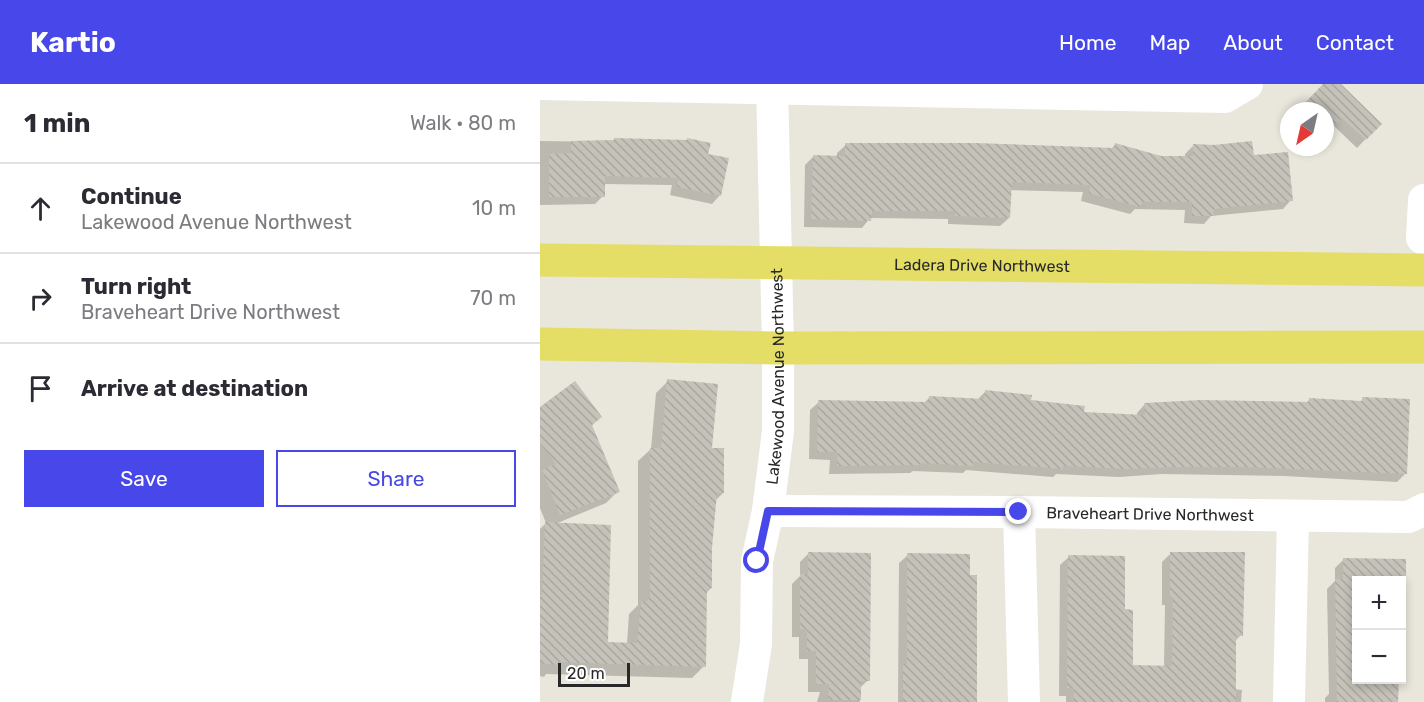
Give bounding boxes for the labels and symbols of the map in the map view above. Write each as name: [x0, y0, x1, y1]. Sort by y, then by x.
north arrow: [1280, 102, 1334, 156]
street label: Ladera Drive Northwest: [894, 255, 1070, 276]
street label: Lakewood Avenue Northwest: [762, 268, 788, 486]
route end: [1005, 498, 1031, 524]
street label: Braveheart Drive Northwest: [1046, 503, 1254, 525]
route start: [743, 547, 769, 573]
scale bar: [558, 660, 630, 688]

